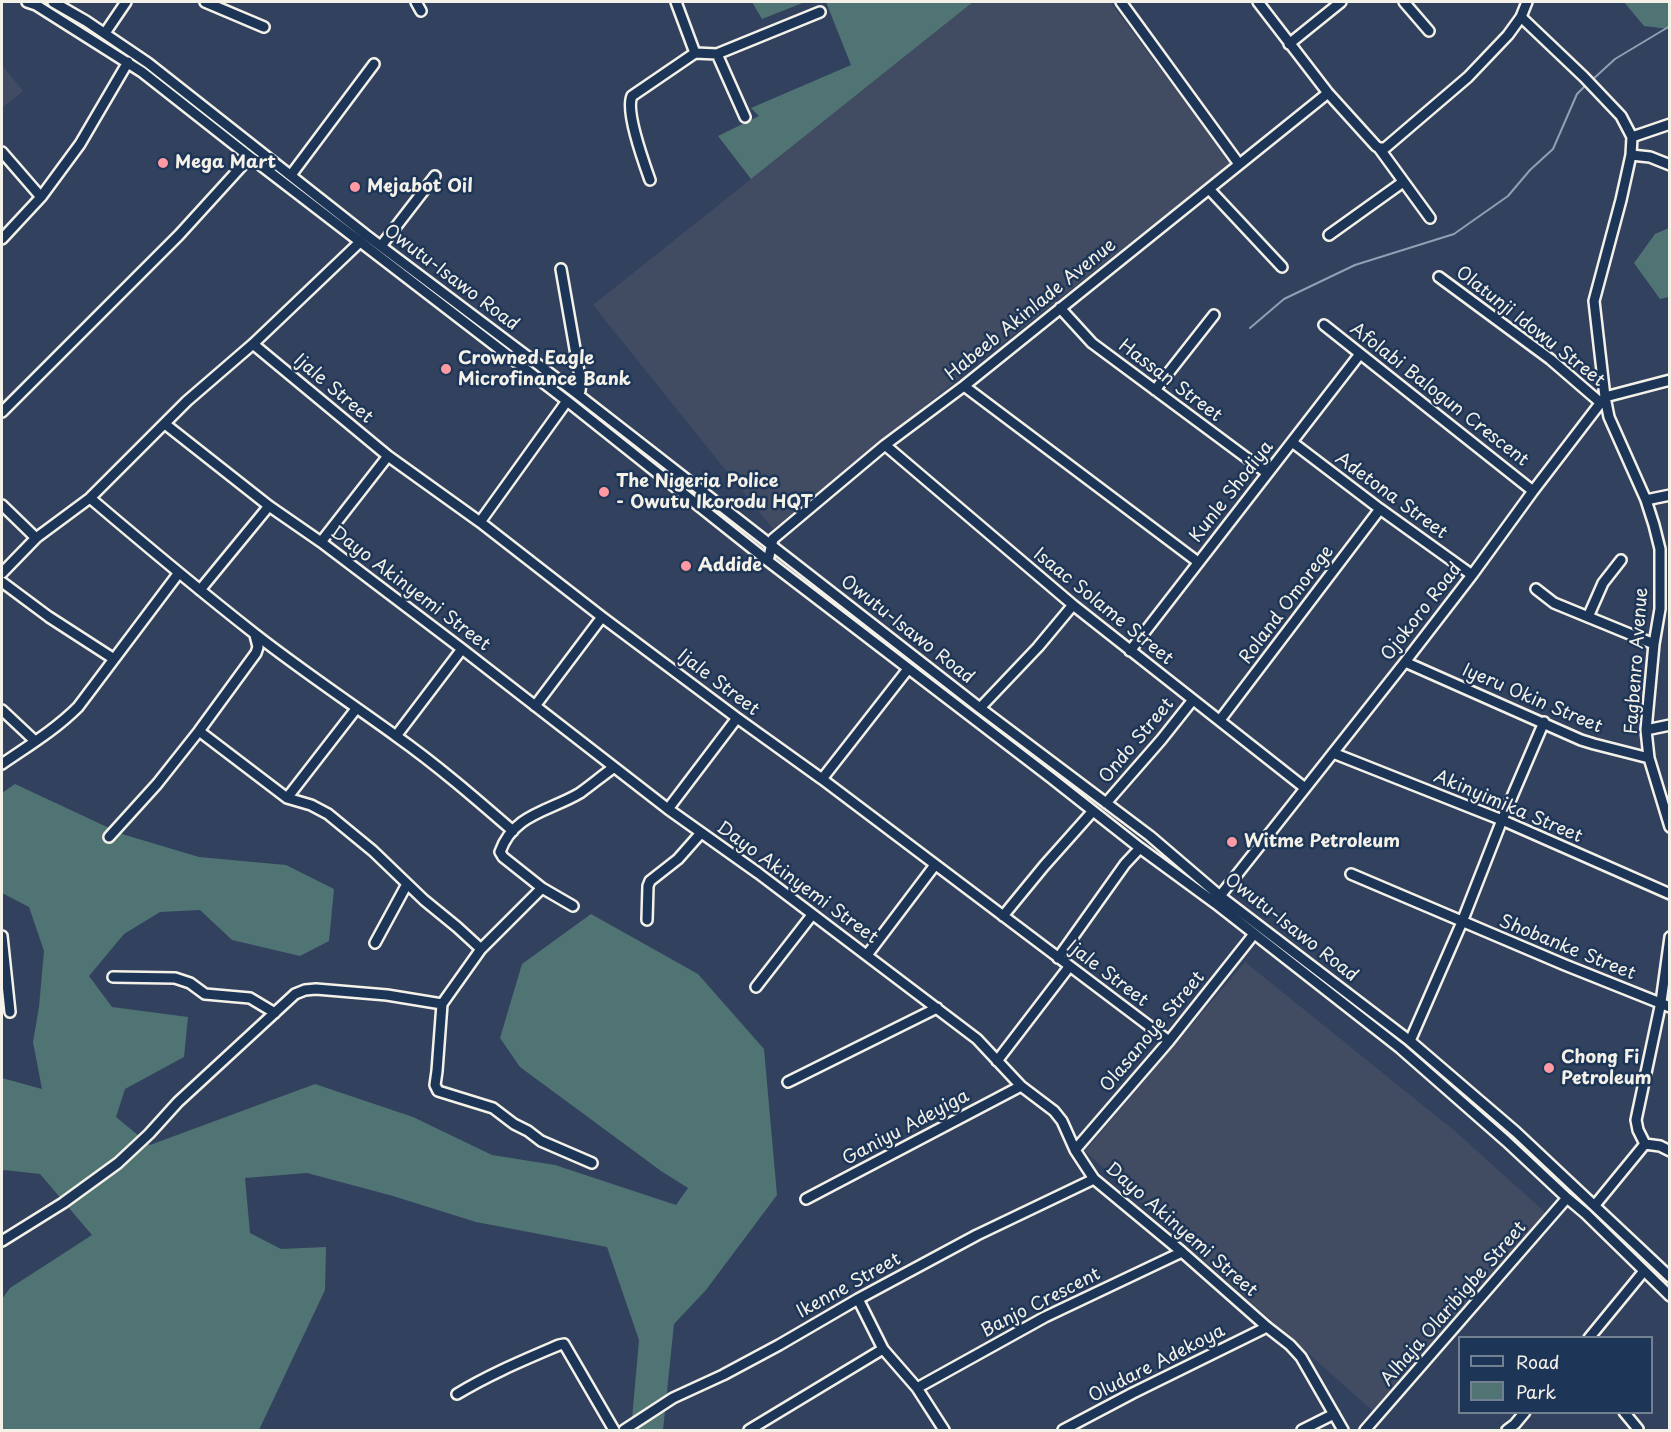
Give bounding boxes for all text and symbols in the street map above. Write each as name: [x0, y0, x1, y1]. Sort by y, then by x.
place label: Mega Mart: [175, 152, 276, 174]
marker: Mega Mart: [156, 156, 170, 170]
place label: Mejabot Oil: [367, 176, 473, 198]
marker: Mejabot Oil: [348, 180, 362, 194]
street label: Owutu-Isawo Road: [379, 220, 523, 336]
street label: Habeeb Akinlade Avenue: [941, 235, 1121, 385]
street label: Olatunji Idowu Street: [1451, 262, 1609, 392]
street label: Afolabi Balogun Crescent: [1346, 319, 1532, 471]
street label: Hassan Street: [1114, 335, 1226, 427]
place label: Crowned Eagle Microfinance Bank: [458, 348, 631, 391]
street label: Ijale Street: [289, 350, 377, 428]
marker: Crowned Eagle Microfinance Bank: [439, 362, 453, 376]
street label: Kunle Shodiya: [1186, 437, 1278, 547]
street label: Adetona Street: [1331, 448, 1451, 544]
place label: The Nigeria Police - Owutu Ikorodu HQT: [616, 471, 813, 514]
marker: The Nigeria Police - Owutu Ikorodu HQT: [597, 485, 611, 499]
street label: Dayo Akinyemi Street: [326, 522, 494, 656]
street label: Roland Omorege: [1235, 541, 1339, 669]
street label: Isaac Solame Street: [1029, 544, 1177, 670]
place label: Addide: [698, 555, 762, 577]
marker: Addide: [679, 559, 693, 573]
street label: Ojokoro Road: [1377, 559, 1467, 665]
street label: Owutu-Isawo Road: [836, 571, 978, 689]
street label: Fagbenro Avenue: [1621, 587, 1653, 735]
street label: Ijale Street: [673, 645, 763, 721]
street label: Iyeru Okin Street: [1459, 660, 1605, 738]
street label: Ondo Street: [1095, 694, 1179, 788]
street label: Akinyimika Street: [1430, 766, 1586, 848]
street label: Dayo Akinyemi Street: [712, 817, 882, 949]
place label: Witme Petroleum: [1244, 831, 1400, 853]
marker: Witme Petroleum: [1225, 835, 1239, 849]
street label: Owutu-Isawo Road: [1220, 869, 1362, 987]
street label: Shobanke Street: [1496, 911, 1638, 985]
street label: Ijale Street: [1062, 936, 1152, 1012]
street label: Olasanoye Street: [1096, 967, 1210, 1097]
place label: Chong Fi Petroleum: [1561, 1047, 1651, 1090]
marker: Chong Fi Petroleum: [1542, 1061, 1556, 1075]
street label: Ganiyu Adeyiga: [839, 1086, 973, 1170]
street label: Dayo Akinyemi Street: [1101, 1158, 1261, 1302]
street label: Alhaja Olaribigbe Street: [1377, 1217, 1531, 1391]
street label: Ikenne Street: [793, 1249, 905, 1323]
street label: Banjo Crescent: [978, 1264, 1104, 1342]
street label: Oludare Adekoya: [1085, 1320, 1229, 1408]
legend: [1458, 1336, 1653, 1414]
text: Road: [1516, 1348, 1560, 1375]
text: Park: [1516, 1378, 1556, 1405]

